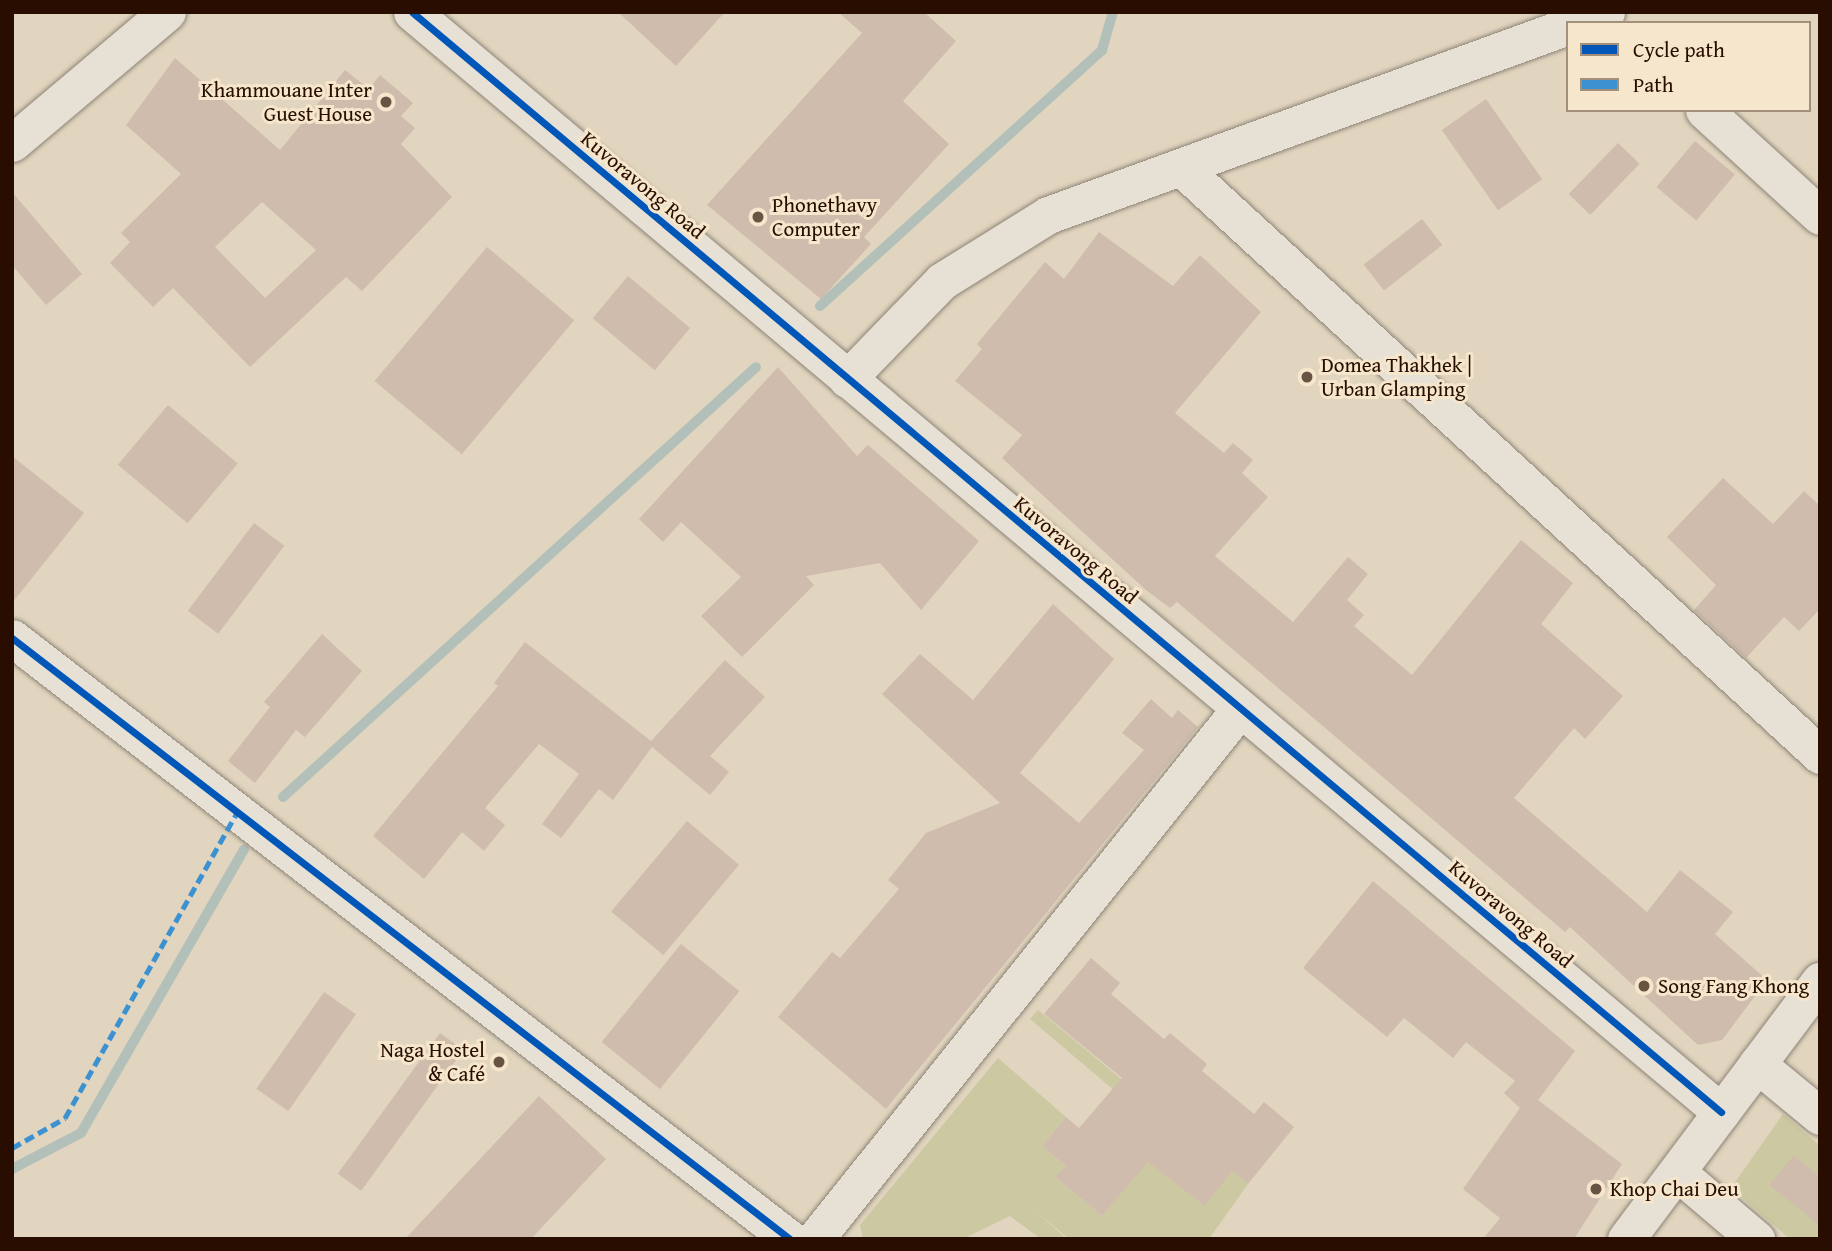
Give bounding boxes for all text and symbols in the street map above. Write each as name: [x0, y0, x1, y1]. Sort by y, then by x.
legend: [1566, 21, 1811, 112]
text: Cycle path: [1633, 34, 1725, 65]
text: Path: [1633, 69, 1673, 100]
place label: Khammouane Inter Guest House: [201, 77, 372, 127]
marker: Khammouane Inter Guest House: [378, 94, 394, 110]
street label: Kuvoravong Road: [576, 126, 710, 244]
place label: Phonethavy Computer: [772, 192, 877, 242]
marker: Phonethavy Computer: [750, 209, 766, 225]
place label: Domea Thakhek | Urban Glamping: [1321, 352, 1472, 402]
marker: Domea Thakhek | Urban Glamping: [1299, 369, 1315, 385]
street label: Kuvoravong Road: [1009, 491, 1143, 609]
street label: Kuvoravong Road: [1444, 855, 1578, 973]
place label: Song Fang Khong: [1658, 973, 1809, 999]
marker: Song Fang Khong: [1636, 978, 1652, 994]
place label: Naga Hostel & Café: [380, 1037, 485, 1087]
marker: Naga Hostel & Café: [491, 1054, 507, 1070]
place label: Khop Chai Deu: [1610, 1176, 1739, 1202]
marker: Khop Chai Deu: [1588, 1181, 1604, 1197]

